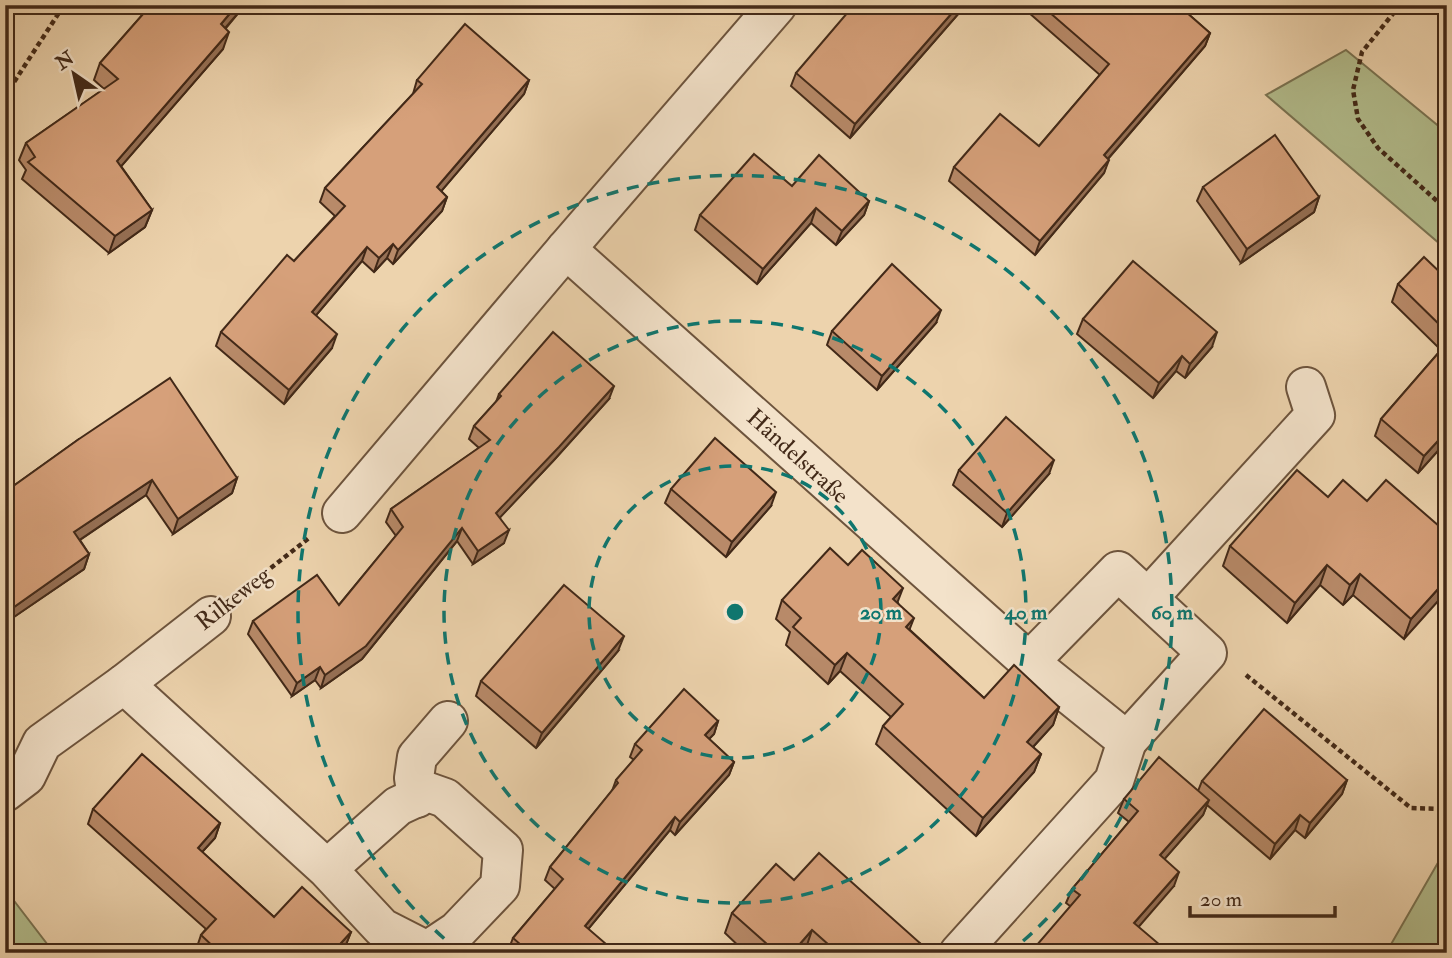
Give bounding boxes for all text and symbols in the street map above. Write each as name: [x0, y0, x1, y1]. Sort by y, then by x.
north arrow: [38, 38, 108, 108]
text: N: [50, 45, 80, 76]
street label: Händelstraße: [740, 402, 855, 511]
street label: Rilkeweg: [189, 559, 278, 638]
text: 20 m: [860, 599, 903, 626]
text: 40 m: [1004, 599, 1048, 626]
text: 60 m: [1151, 599, 1194, 626]
centre of rings: [723, 600, 747, 624]
scale bar: [1190, 874, 1335, 918]
text: 20 m: [1200, 886, 1242, 913]

